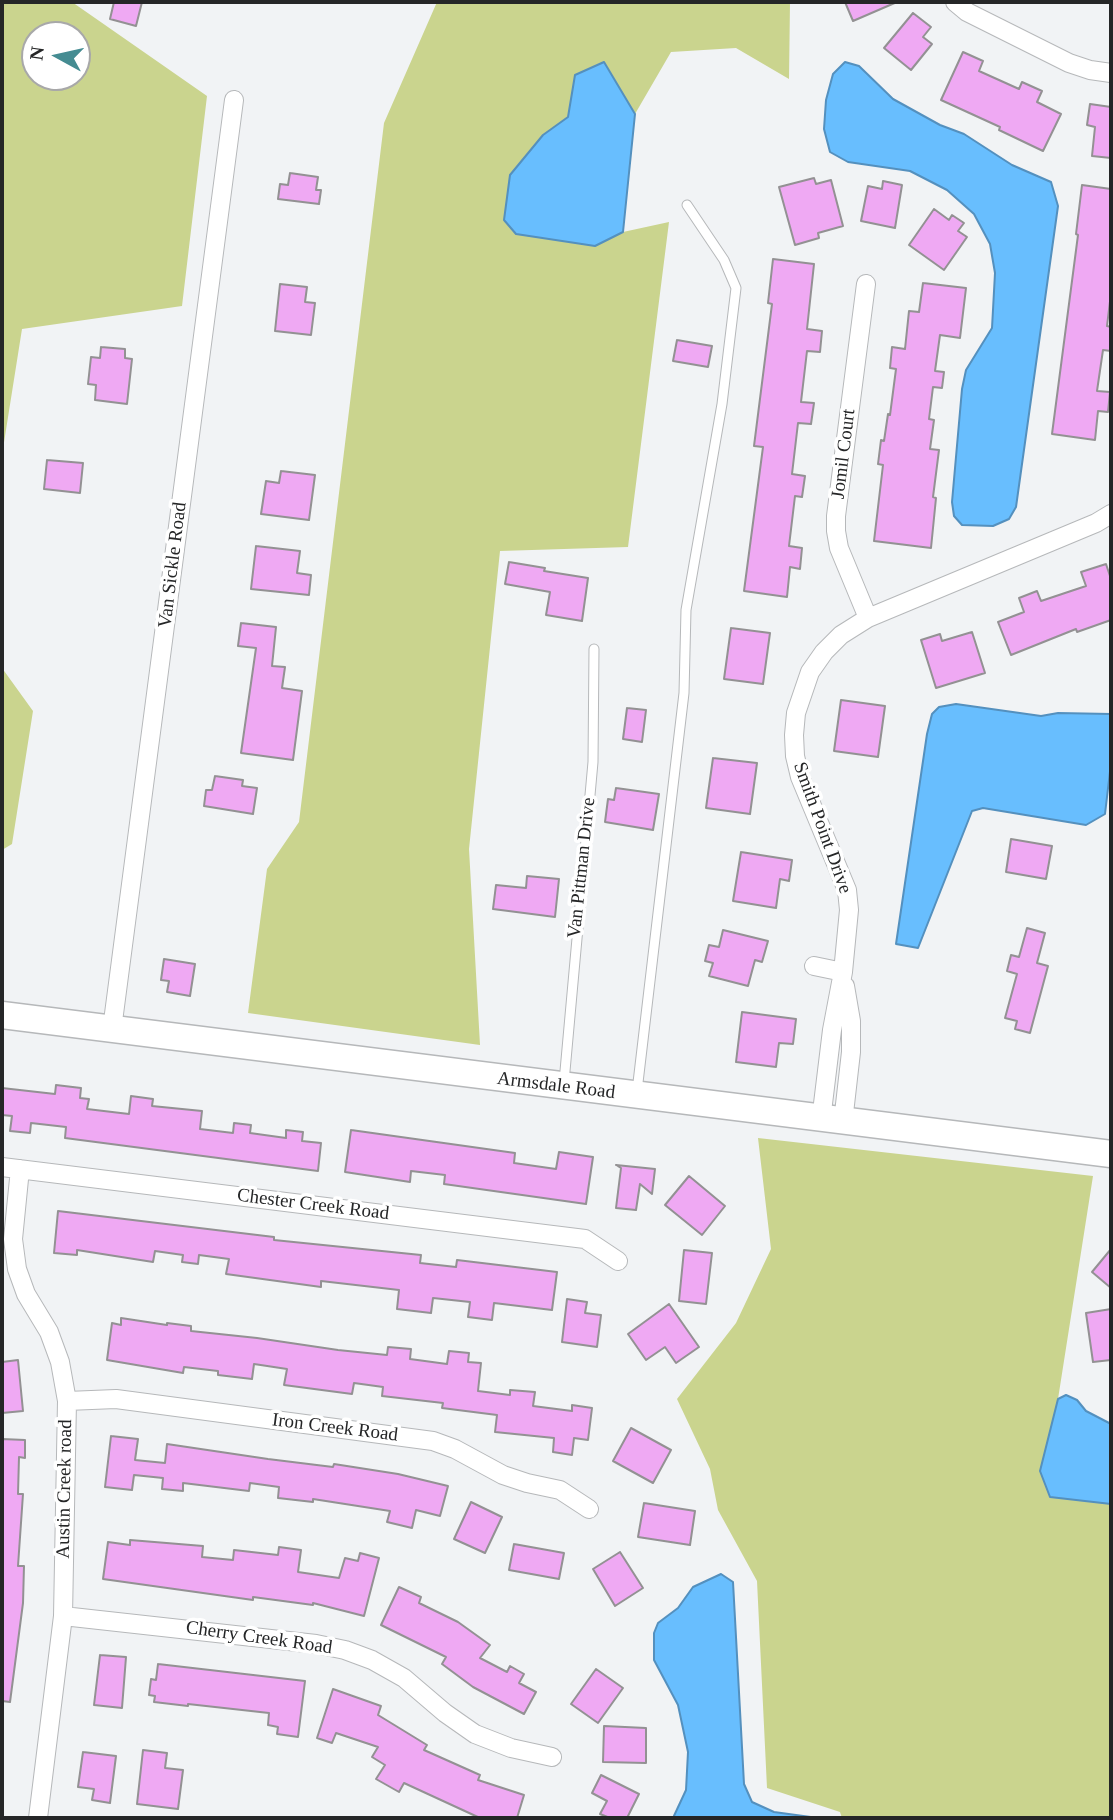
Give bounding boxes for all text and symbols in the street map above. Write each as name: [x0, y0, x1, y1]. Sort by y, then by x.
north arrow: [21, 21, 91, 91]
text: N: [25, 45, 48, 62]
street label: Jomil Court: [827, 408, 861, 500]
street label: Van Sickle Road: [154, 501, 192, 629]
street label: Smith Point Drive: [788, 759, 856, 897]
street label: Van Pittman Drive: [563, 796, 601, 940]
street label: Armsdale Road: [496, 1067, 616, 1105]
street label: Chester Creek Road: [236, 1184, 390, 1226]
street label: Iron Creek Road: [271, 1409, 399, 1447]
street label: Austin Creek road: [52, 1419, 78, 1559]
street label: Cherry Creek Road: [184, 1616, 334, 1660]

